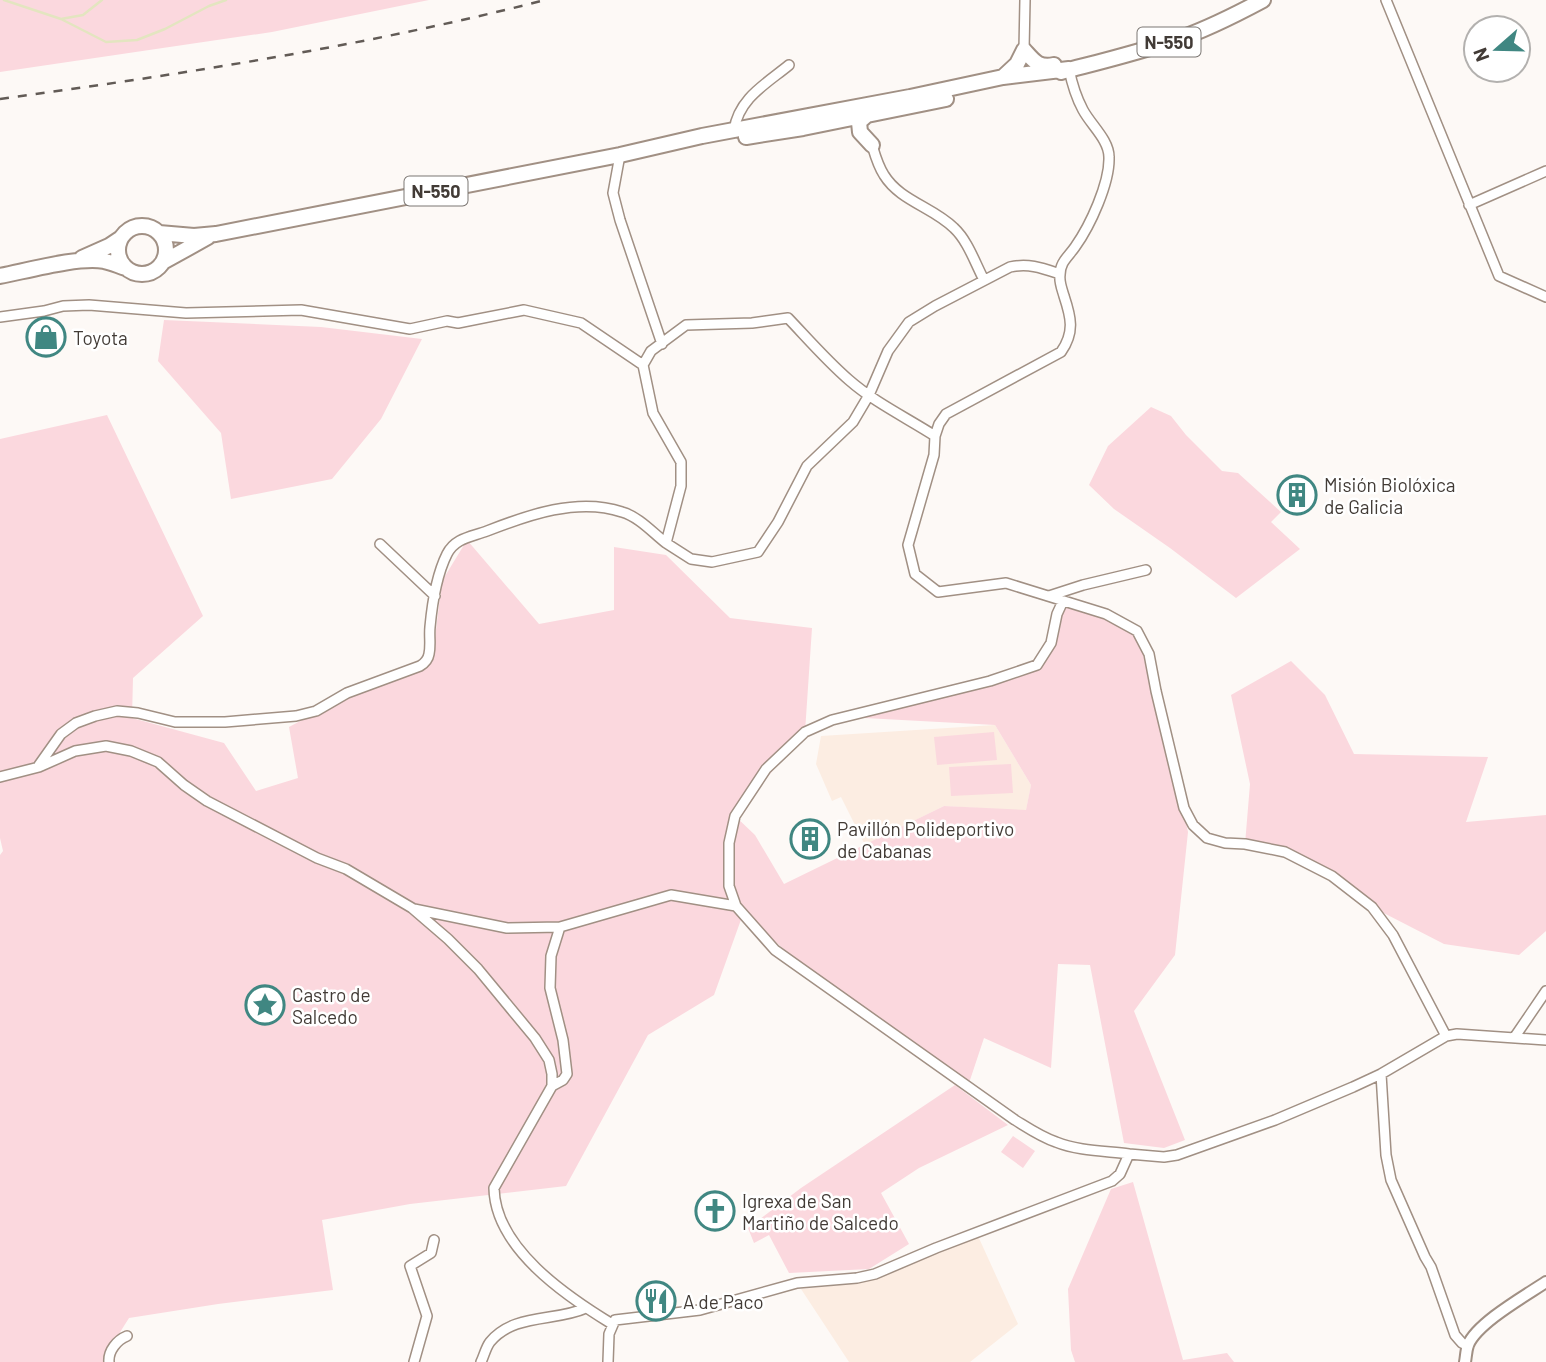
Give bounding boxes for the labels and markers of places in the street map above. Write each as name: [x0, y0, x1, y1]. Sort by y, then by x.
shop icon: Toyota: [25, 316, 67, 358]
place label: Toyota: [73, 326, 128, 349]
place label: Misión Biolóxica de Galicia: [1324, 473, 1456, 518]
building icon: Misión Biolóxica de Galicia: [1276, 474, 1318, 516]
place label: Pavillón Polideportivo de Cabanas: [837, 817, 1014, 862]
building icon: Pavillón Polideportivo de Cabanas: [789, 818, 831, 860]
place label: Castro de Salcedo: [292, 983, 371, 1028]
place icon: Castro de Salcedo: [244, 984, 286, 1026]
place label: Igrexa de San Martiño de Salcedo: [742, 1189, 899, 1234]
church icon: Igrexa de San Martiño de Salcedo: [694, 1190, 736, 1232]
restaurant icon: A de Paco: [635, 1280, 677, 1322]
place label: A de Paco: [683, 1290, 764, 1313]

